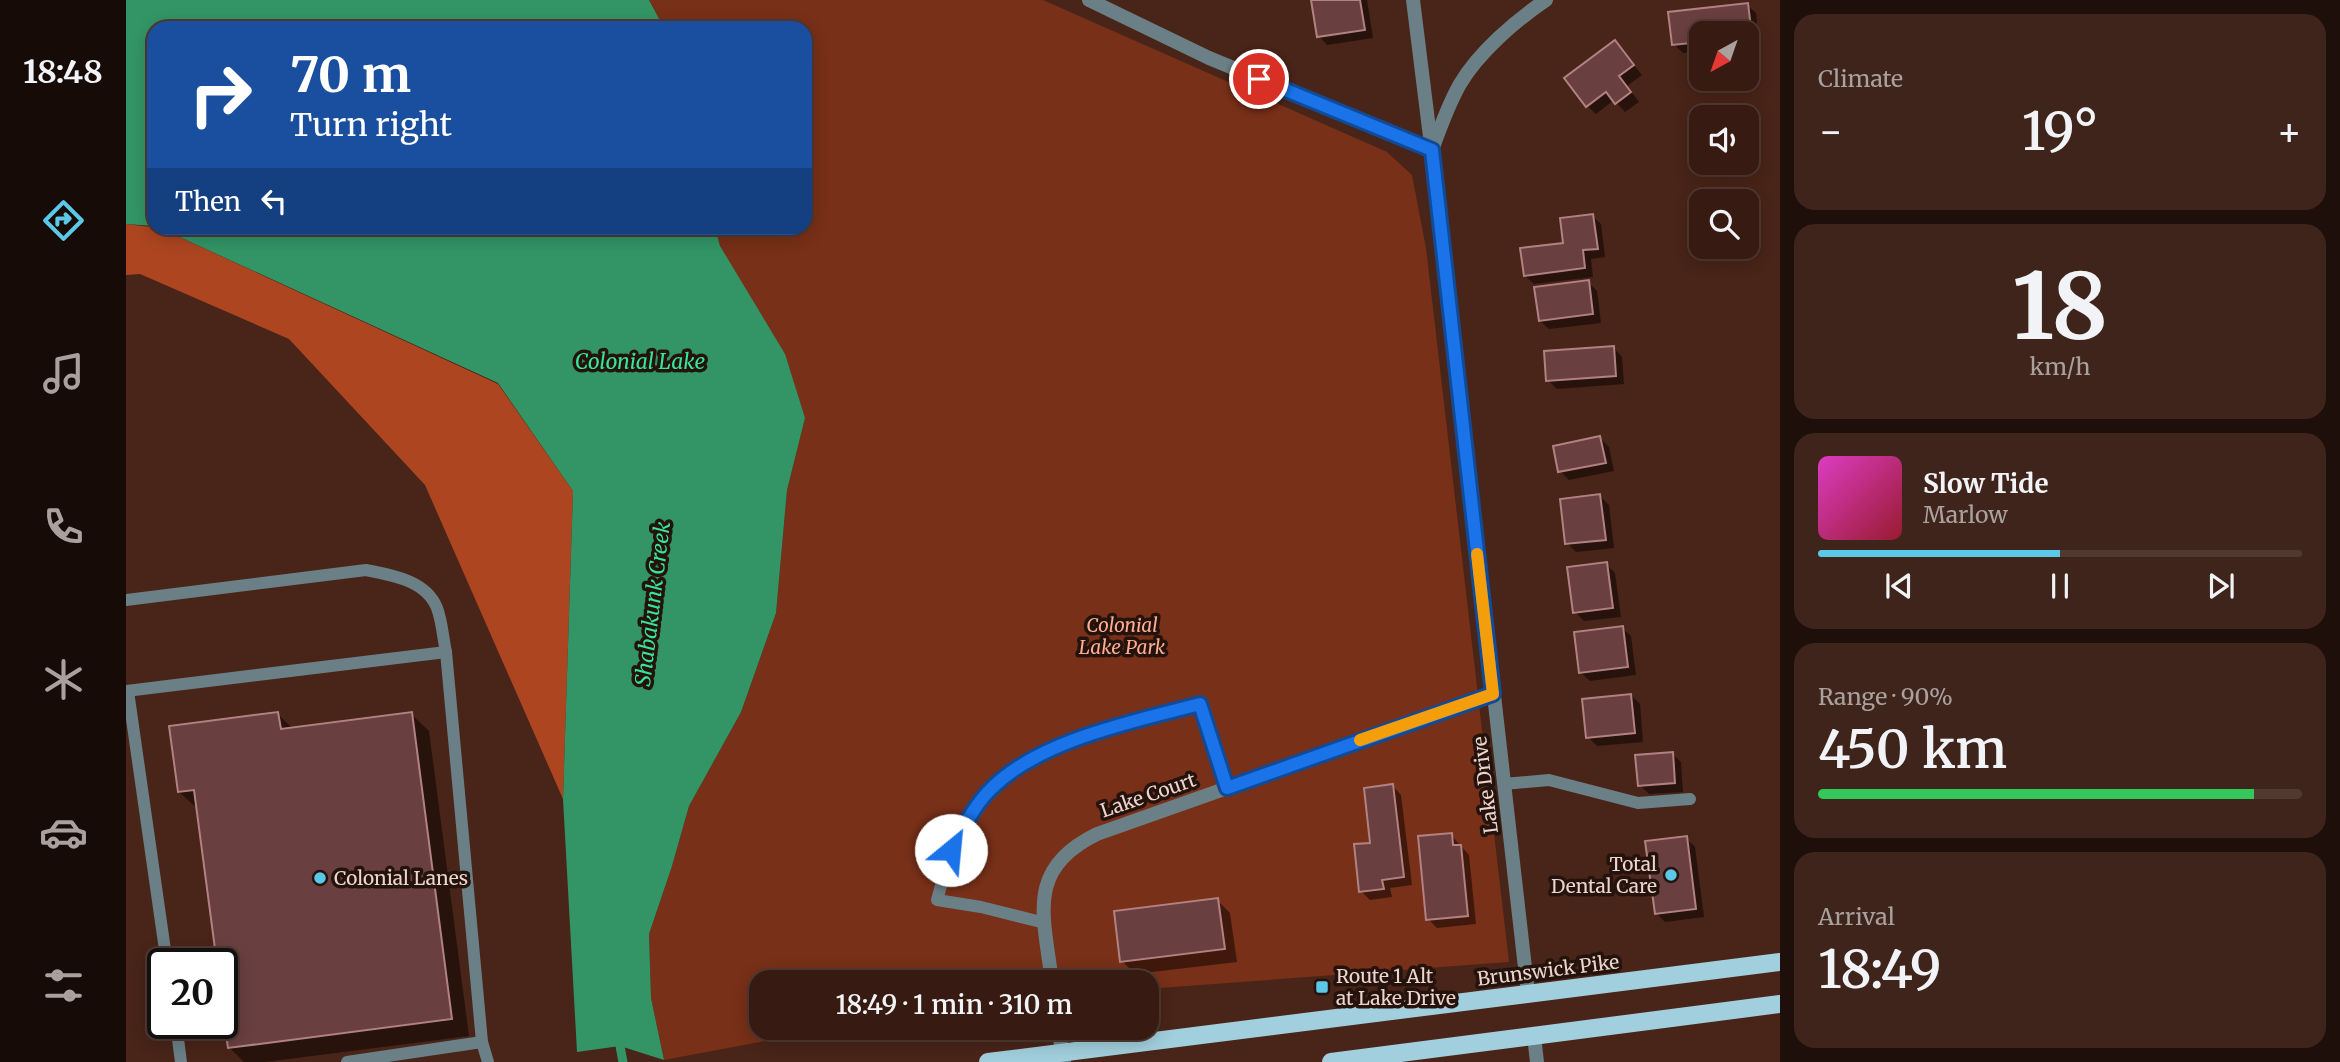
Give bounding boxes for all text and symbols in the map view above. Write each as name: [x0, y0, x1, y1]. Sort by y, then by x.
north arrow: [1689, 21, 1759, 91]
map controls: [1689, 21, 1759, 259]
text: 70 m: [290, 44, 411, 105]
icon: right: [175, 49, 266, 140]
pin: [1229, 49, 1289, 109]
text: 18:48: [23, 52, 103, 92]
icon: arrive: [1240, 60, 1278, 98]
text: Climate: [1818, 64, 1903, 93]
text: 19°: [2022, 99, 2098, 164]
text: Turn right: [290, 105, 452, 145]
button: sound: [1689, 105, 1759, 175]
text: −: [1818, 108, 1843, 155]
text: +: [2277, 108, 2302, 155]
icon: left: [255, 182, 293, 220]
text: Then: [175, 185, 241, 218]
button: search: [1689, 189, 1759, 259]
icon: directions: [39, 196, 88, 245]
text: 18: [2012, 249, 2108, 364]
water label: Colonial Lake: [575, 348, 705, 375]
icon: music: [39, 349, 88, 398]
text: km/h: [2030, 352, 2090, 381]
text: Slow Tide: [1923, 467, 2049, 500]
text: Marlow: [1923, 500, 2008, 529]
icon: phone: [39, 502, 88, 551]
water label: Shabakunk Creek: [629, 520, 676, 688]
icon: previous: [1880, 567, 1918, 605]
icon: pause: [2041, 567, 2079, 605]
icon: next: [2202, 567, 2240, 605]
park label: Colonial Lake Park: [1079, 613, 1166, 659]
icon: climate: [39, 655, 88, 704]
text: Range · 90%: [1818, 682, 1953, 711]
text: 450 km: [1818, 717, 2007, 782]
street label: Lake Drive: [1467, 735, 1503, 835]
street label: Lake Court: [1097, 767, 1200, 823]
icon: car: [39, 808, 88, 857]
position arrow: [914, 813, 988, 887]
place label: Total Dental Care: [1551, 852, 1657, 898]
place label: Colonial Lanes: [334, 866, 468, 890]
marker: Total Dental Care: [1663, 867, 1679, 883]
marker: Colonial Lanes: [312, 870, 328, 886]
text: Arrival: [1818, 902, 1895, 931]
text: 18:49: [1818, 937, 1942, 1002]
speed limit sign: 20: [147, 948, 238, 1039]
street label: Brunswick Pike: [1476, 949, 1620, 991]
icon: filters: [39, 961, 88, 1010]
place label: Route 1 Alt at Lake Drive: [1336, 964, 1456, 1010]
marker: Route 1 Alt at Lake Drive: [1314, 979, 1330, 995]
text: 18:49 · 1 min · 310 m: [836, 988, 1072, 1021]

